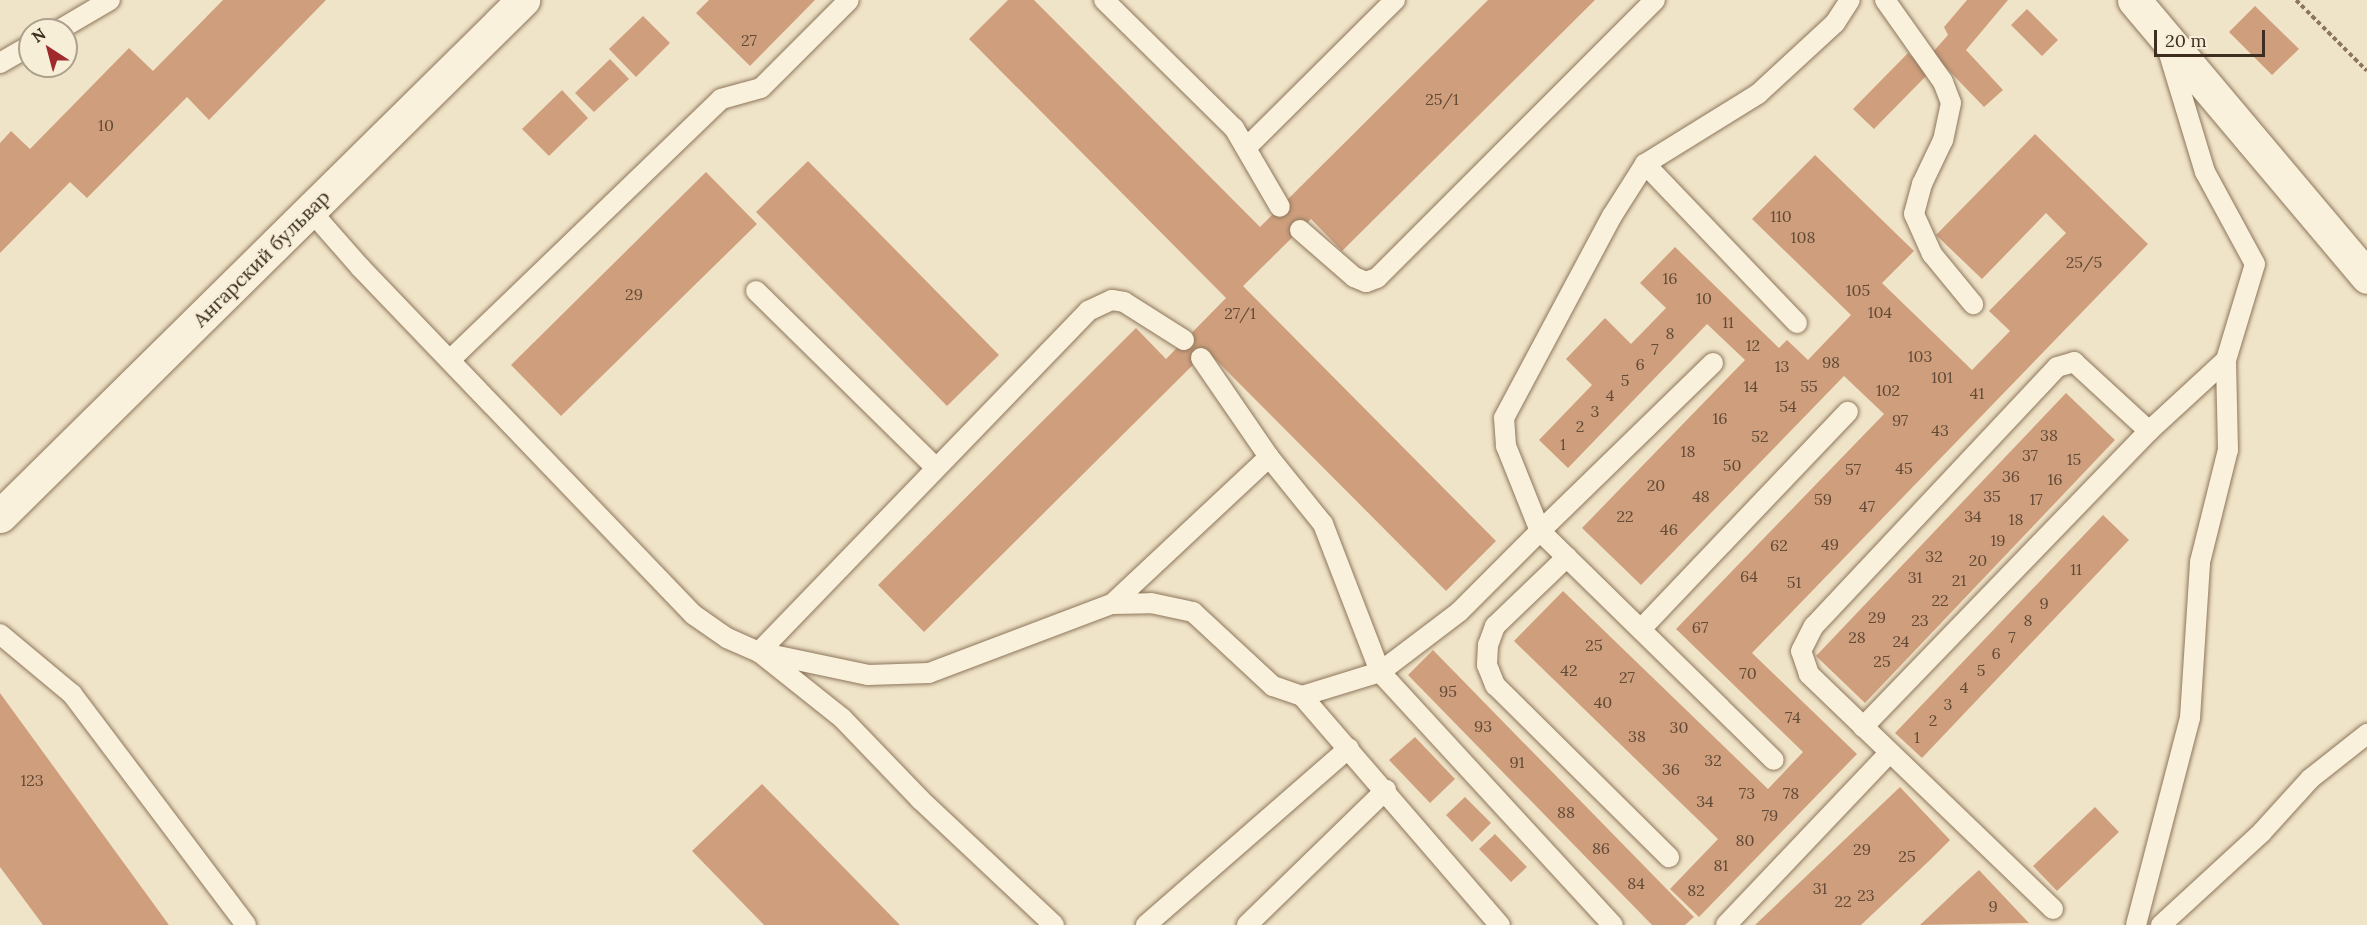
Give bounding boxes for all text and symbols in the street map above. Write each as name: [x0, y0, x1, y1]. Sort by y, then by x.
north arrow: [18, 18, 78, 78]
scale bar: [2157, 18, 2268, 56]
text: N: [28, 23, 49, 47]
text: 20 m: [2165, 29, 2207, 52]
house number: 27: [741, 30, 757, 50]
house number: 25/1: [1425, 89, 1459, 109]
house number: 10: [98, 115, 114, 135]
street label: Ангарский бульвар: [188, 185, 334, 331]
house number: 110: [1770, 206, 1792, 226]
house number: 108: [1791, 227, 1815, 247]
house number: 25/5: [2066, 252, 2102, 272]
house number: 16: [1662, 268, 1678, 288]
house number: 105: [1846, 280, 1870, 300]
house number: 29: [625, 284, 643, 304]
house number: 10: [1696, 288, 1712, 308]
house number: 104: [1868, 302, 1892, 322]
house number: 27/1: [1224, 303, 1256, 323]
house number: 11: [1722, 312, 1734, 332]
house number: 8: [1666, 323, 1674, 343]
house number: 12: [1746, 335, 1760, 355]
house number: 7: [1651, 339, 1659, 359]
house number: 103: [1908, 346, 1932, 366]
house number: 98: [1822, 352, 1840, 372]
house number: 6: [1635, 354, 1645, 374]
house number: 13: [1775, 356, 1789, 376]
house number: 101: [1931, 367, 1953, 387]
house number: 5: [1621, 370, 1629, 390]
house number: 14: [1744, 376, 1758, 396]
house number: 55: [1800, 376, 1818, 396]
house number: 102: [1876, 380, 1900, 400]
house number: 41: [1970, 383, 1984, 403]
house number: 4: [1606, 385, 1614, 405]
house number: 54: [1779, 396, 1797, 416]
house number: 3: [1591, 401, 1599, 421]
house number: 16: [1712, 408, 1728, 428]
house number: 97: [1892, 410, 1908, 430]
house number: 2: [1576, 416, 1584, 436]
house number: 43: [1931, 420, 1949, 440]
house number: 38: [2040, 425, 2058, 445]
house number: 52: [1751, 426, 1769, 446]
house number: 1: [1560, 434, 1566, 454]
house number: 18: [1681, 441, 1695, 461]
house number: 37: [2022, 445, 2038, 465]
house number: 15: [2067, 449, 2081, 469]
house number: 50: [1723, 455, 1741, 475]
house number: 45: [1895, 458, 1913, 478]
house number: 57: [1845, 459, 1861, 479]
house number: 36: [2002, 466, 2020, 486]
house number: 16: [2047, 469, 2063, 489]
house number: 20: [1647, 475, 1665, 495]
house number: 48: [1692, 486, 1710, 506]
house number: 35: [1983, 486, 2001, 506]
house number: 59: [1814, 489, 1832, 509]
house number: 17: [2029, 489, 2043, 509]
house number: 47: [1859, 496, 1875, 516]
house number: 22: [1616, 506, 1634, 526]
house number: 34: [1964, 506, 1982, 526]
house number: 18: [2009, 509, 2023, 529]
house number: 46: [1660, 519, 1678, 539]
house number: 19: [1990, 530, 2006, 550]
house number: 49: [1821, 534, 1839, 554]
house number: 62: [1770, 535, 1788, 555]
house number: 32: [1925, 546, 1943, 566]
house number: 20: [1969, 550, 1987, 570]
house number: 11: [2070, 559, 2082, 579]
house number: 64: [1740, 566, 1758, 586]
house number: 31: [1908, 567, 1922, 587]
house number: 21: [1952, 570, 1966, 590]
house number: 51: [1787, 572, 1801, 592]
house number: 22: [1931, 590, 1949, 610]
house number: 9: [2039, 593, 2049, 613]
house number: 29: [1868, 607, 1886, 627]
house number: 23: [1911, 610, 1929, 630]
house number: 8: [2024, 610, 2032, 630]
house number: 67: [1692, 617, 1708, 637]
house number: 28: [1848, 627, 1866, 647]
house number: 7: [2008, 627, 2016, 647]
house number: 24: [1893, 631, 1909, 651]
house number: 25: [1585, 635, 1603, 655]
house number: 6: [1991, 643, 2001, 663]
house number: 25: [1873, 651, 1891, 671]
house number: 42: [1560, 660, 1578, 680]
house number: 5: [1977, 660, 1985, 680]
house number: 70: [1739, 663, 1757, 683]
house number: 27: [1619, 667, 1635, 687]
house number: 4: [1960, 677, 1968, 697]
house number: 95: [1439, 681, 1457, 701]
house number: 40: [1594, 692, 1612, 712]
house number: 3: [1944, 694, 1952, 714]
house number: 74: [1785, 707, 1801, 727]
house number: 2: [1929, 710, 1937, 730]
house number: 93: [1474, 716, 1492, 736]
house number: 30: [1670, 717, 1688, 737]
house number: 38: [1628, 726, 1646, 746]
house number: 1: [1914, 727, 1920, 747]
house number: 32: [1704, 750, 1722, 770]
house number: 91: [1509, 752, 1525, 772]
house number: 36: [1662, 759, 1680, 779]
house number: 123: [20, 770, 44, 790]
house number: 73: [1739, 783, 1755, 803]
house number: 78: [1783, 783, 1799, 803]
house number: 34: [1696, 791, 1714, 811]
house number: 88: [1557, 802, 1575, 822]
house number: 79: [1762, 805, 1778, 825]
house number: 80: [1736, 830, 1754, 850]
house number: 86: [1592, 838, 1610, 858]
house number: 29: [1853, 839, 1871, 859]
house number: 25: [1898, 846, 1916, 866]
house number: 81: [1714, 855, 1728, 875]
house number: 84: [1627, 873, 1645, 893]
house number: 31: [1813, 878, 1827, 898]
house number: 82: [1687, 880, 1705, 900]
house number: 23: [1857, 885, 1875, 905]
house number: 22: [1834, 891, 1852, 911]
house number: 9: [1988, 896, 1998, 916]

